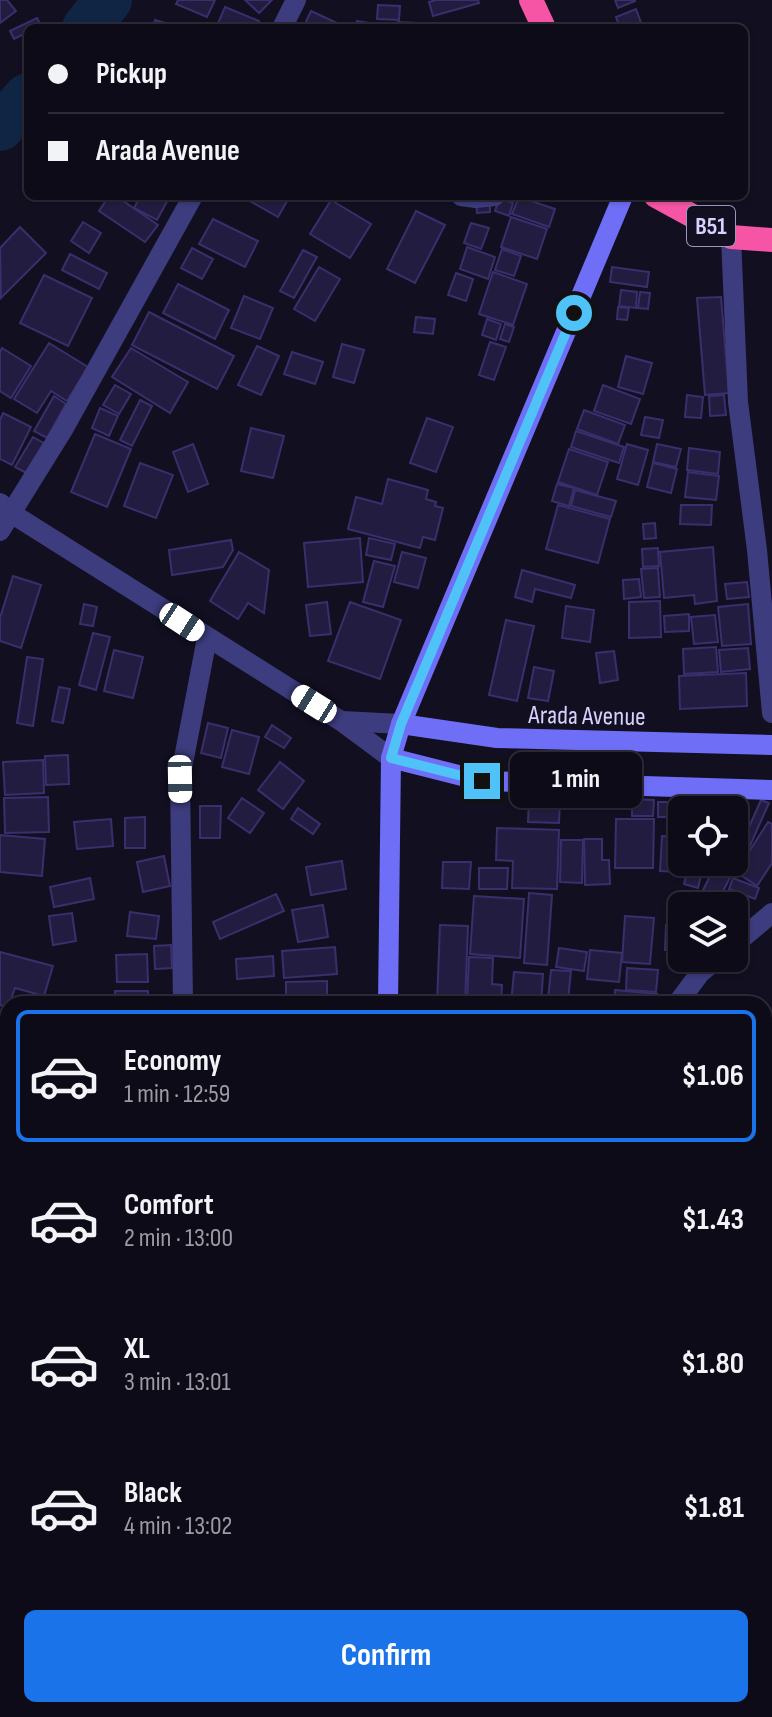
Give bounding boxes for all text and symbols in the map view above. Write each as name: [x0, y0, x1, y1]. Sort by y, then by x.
text: Pickup: [96, 56, 167, 92]
text: Arada Avenue: [96, 133, 240, 169]
road number: B51: [687, 206, 735, 246]
route start: [556, 295, 592, 331]
car: [155, 599, 209, 645]
car: [287, 681, 341, 727]
street label: Arada Avenue: [527, 700, 646, 733]
callout: 1 min: [510, 753, 642, 809]
car: [168, 755, 192, 803]
route end: [464, 763, 500, 799]
text: 1 min: [552, 764, 600, 795]
map controls: [668, 796, 748, 972]
button: locate: [668, 796, 748, 876]
button: layers: [668, 892, 748, 972]
icon: car: [28, 1040, 100, 1112]
text: Economy: [124, 1043, 221, 1079]
text: $1.06: [682, 1058, 744, 1094]
text: 1 min · 12:59: [124, 1079, 230, 1110]
icon: car: [28, 1184, 100, 1256]
text: Comfort: [124, 1187, 214, 1223]
text: $1.43: [682, 1202, 744, 1238]
text: 2 min · 13:00: [124, 1223, 233, 1254]
icon: car: [28, 1328, 100, 1400]
text: XL: [124, 1331, 150, 1367]
text: $1.80: [681, 1346, 744, 1382]
text: 3 min · 13:01: [124, 1367, 231, 1398]
icon: car: [28, 1472, 100, 1544]
text: Black: [124, 1475, 182, 1511]
text: $1.81: [683, 1490, 744, 1526]
text: 4 min · 13:02: [124, 1511, 232, 1542]
button: Confirm: [24, 1610, 748, 1702]

